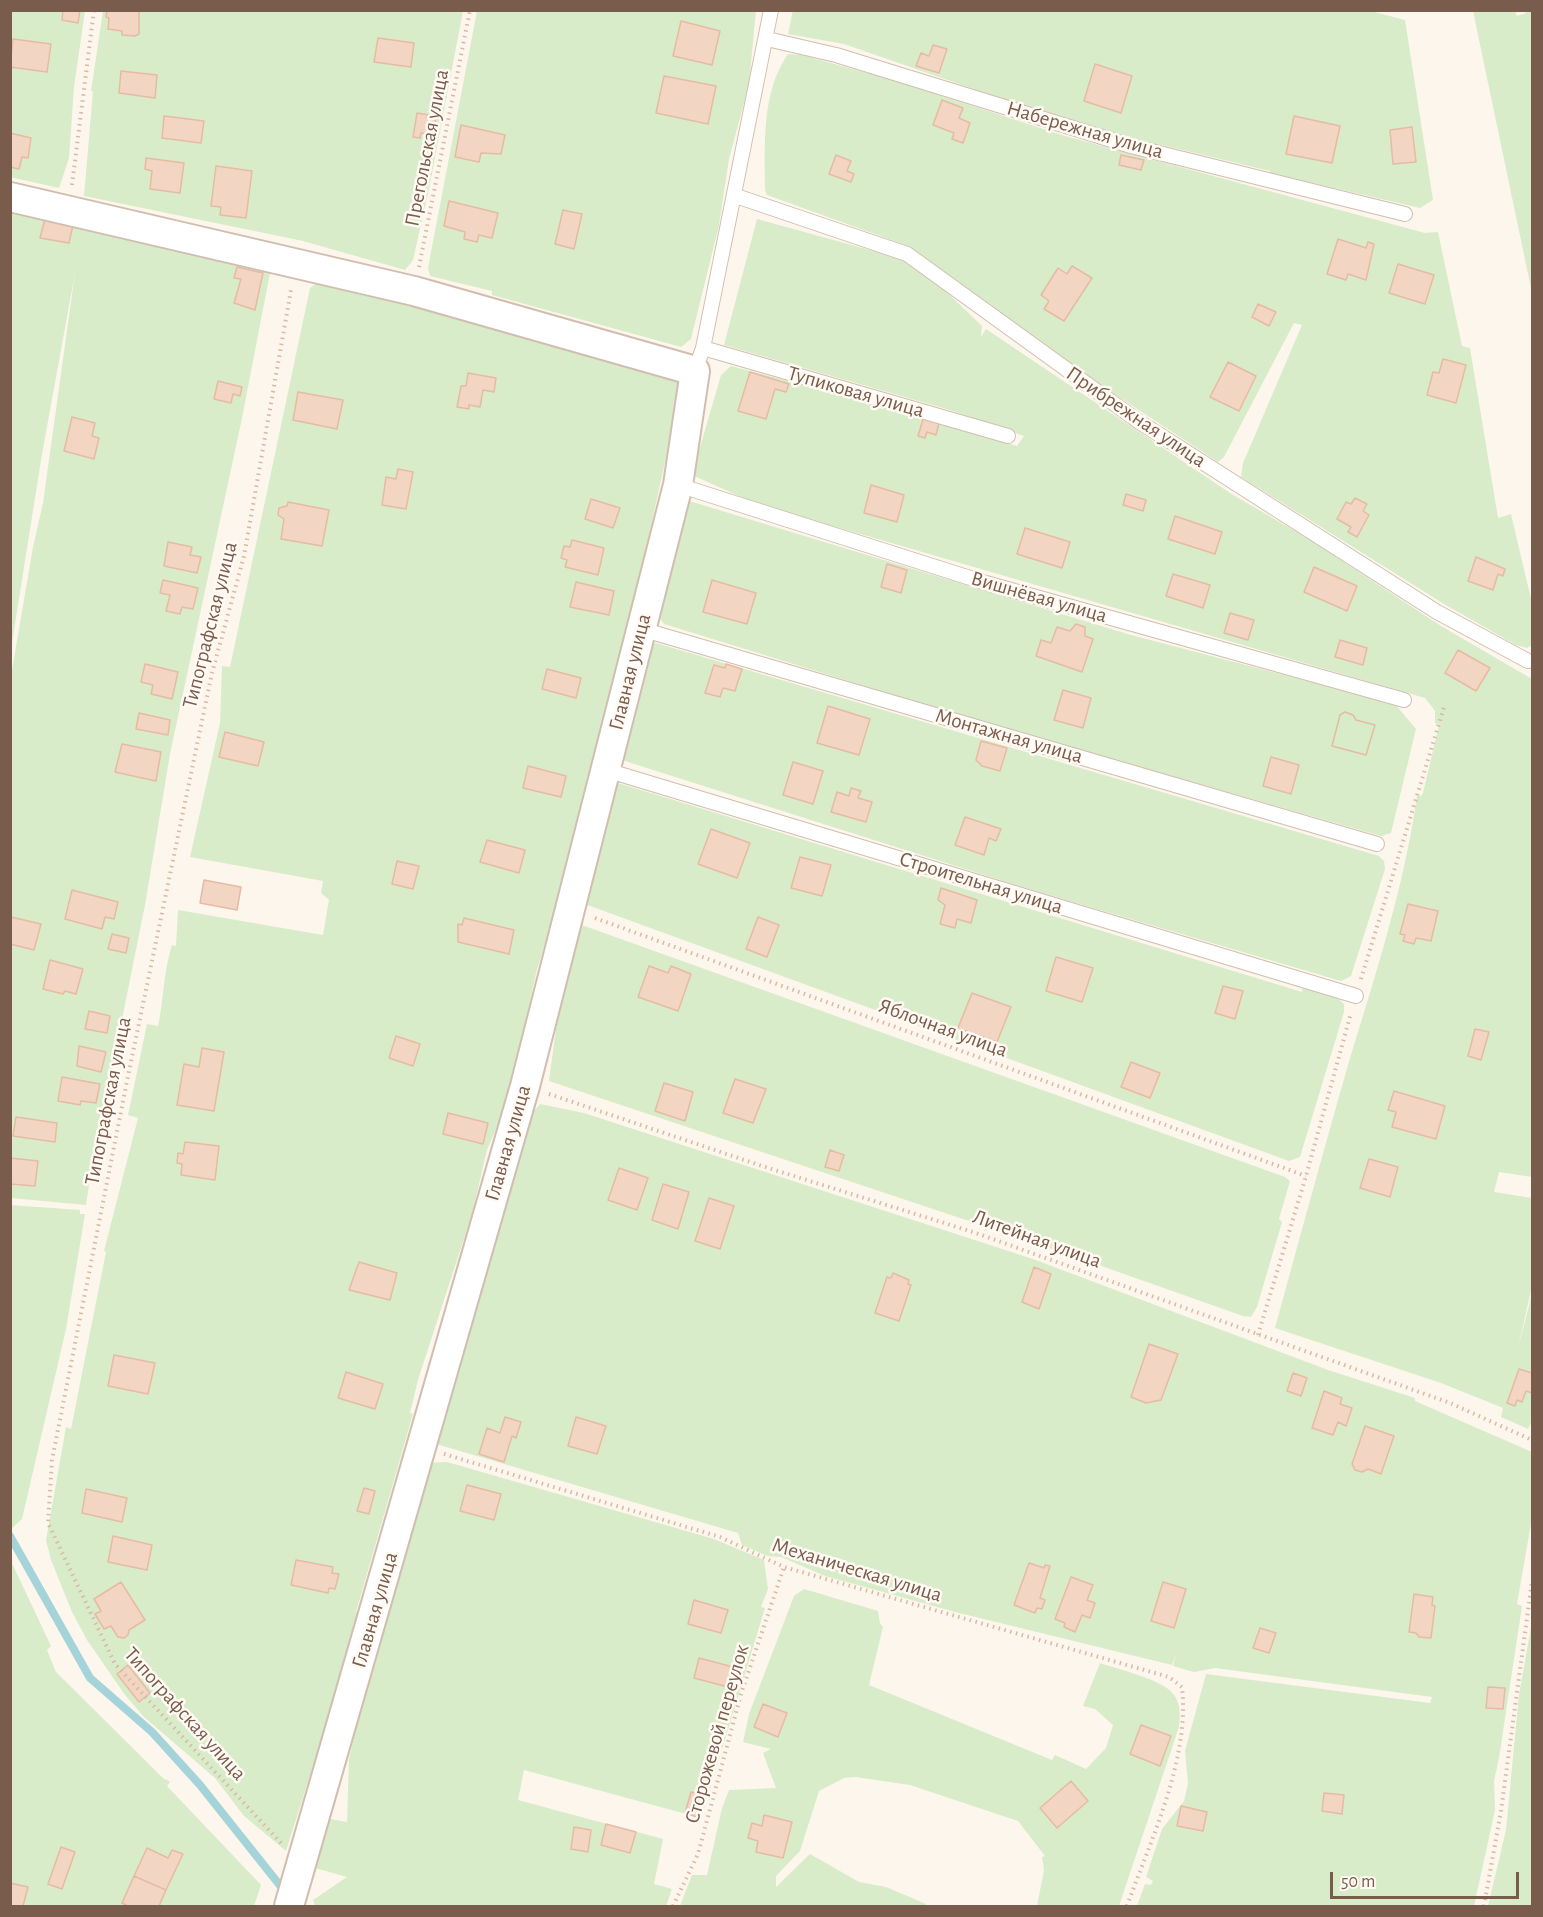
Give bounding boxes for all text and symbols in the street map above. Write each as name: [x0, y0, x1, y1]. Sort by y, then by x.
street label: Прегольская улица: [399, 67, 455, 229]
street label: Набережная улица: [1004, 96, 1166, 164]
street label: Тупиковая улица: [785, 360, 927, 424]
street label: Прибрежная улица: [1061, 361, 1211, 473]
street label: Типографская улица: [177, 539, 243, 711]
street label: Вишнёвая улица: [968, 566, 1110, 628]
street label: Главная улица: [603, 611, 657, 733]
street label: Монтажная улица: [932, 703, 1086, 769]
street label: Строительная улица: [896, 846, 1066, 920]
street label: Яблочная улица: [875, 993, 1011, 1063]
street label: Типографская улица: [79, 1015, 137, 1187]
street label: Главная улица: [479, 1082, 537, 1204]
street label: Литейная улица: [969, 1204, 1105, 1274]
street label: Механическая улица: [769, 1532, 945, 1608]
street label: Главная улица: [346, 1549, 404, 1671]
street label: Сторожевой переулок: [679, 1641, 755, 1827]
street label: Типографская улица: [119, 1642, 251, 1786]
scale bar: [1333, 1860, 1522, 1898]
text: 50 m: [1341, 1873, 1375, 1891]

